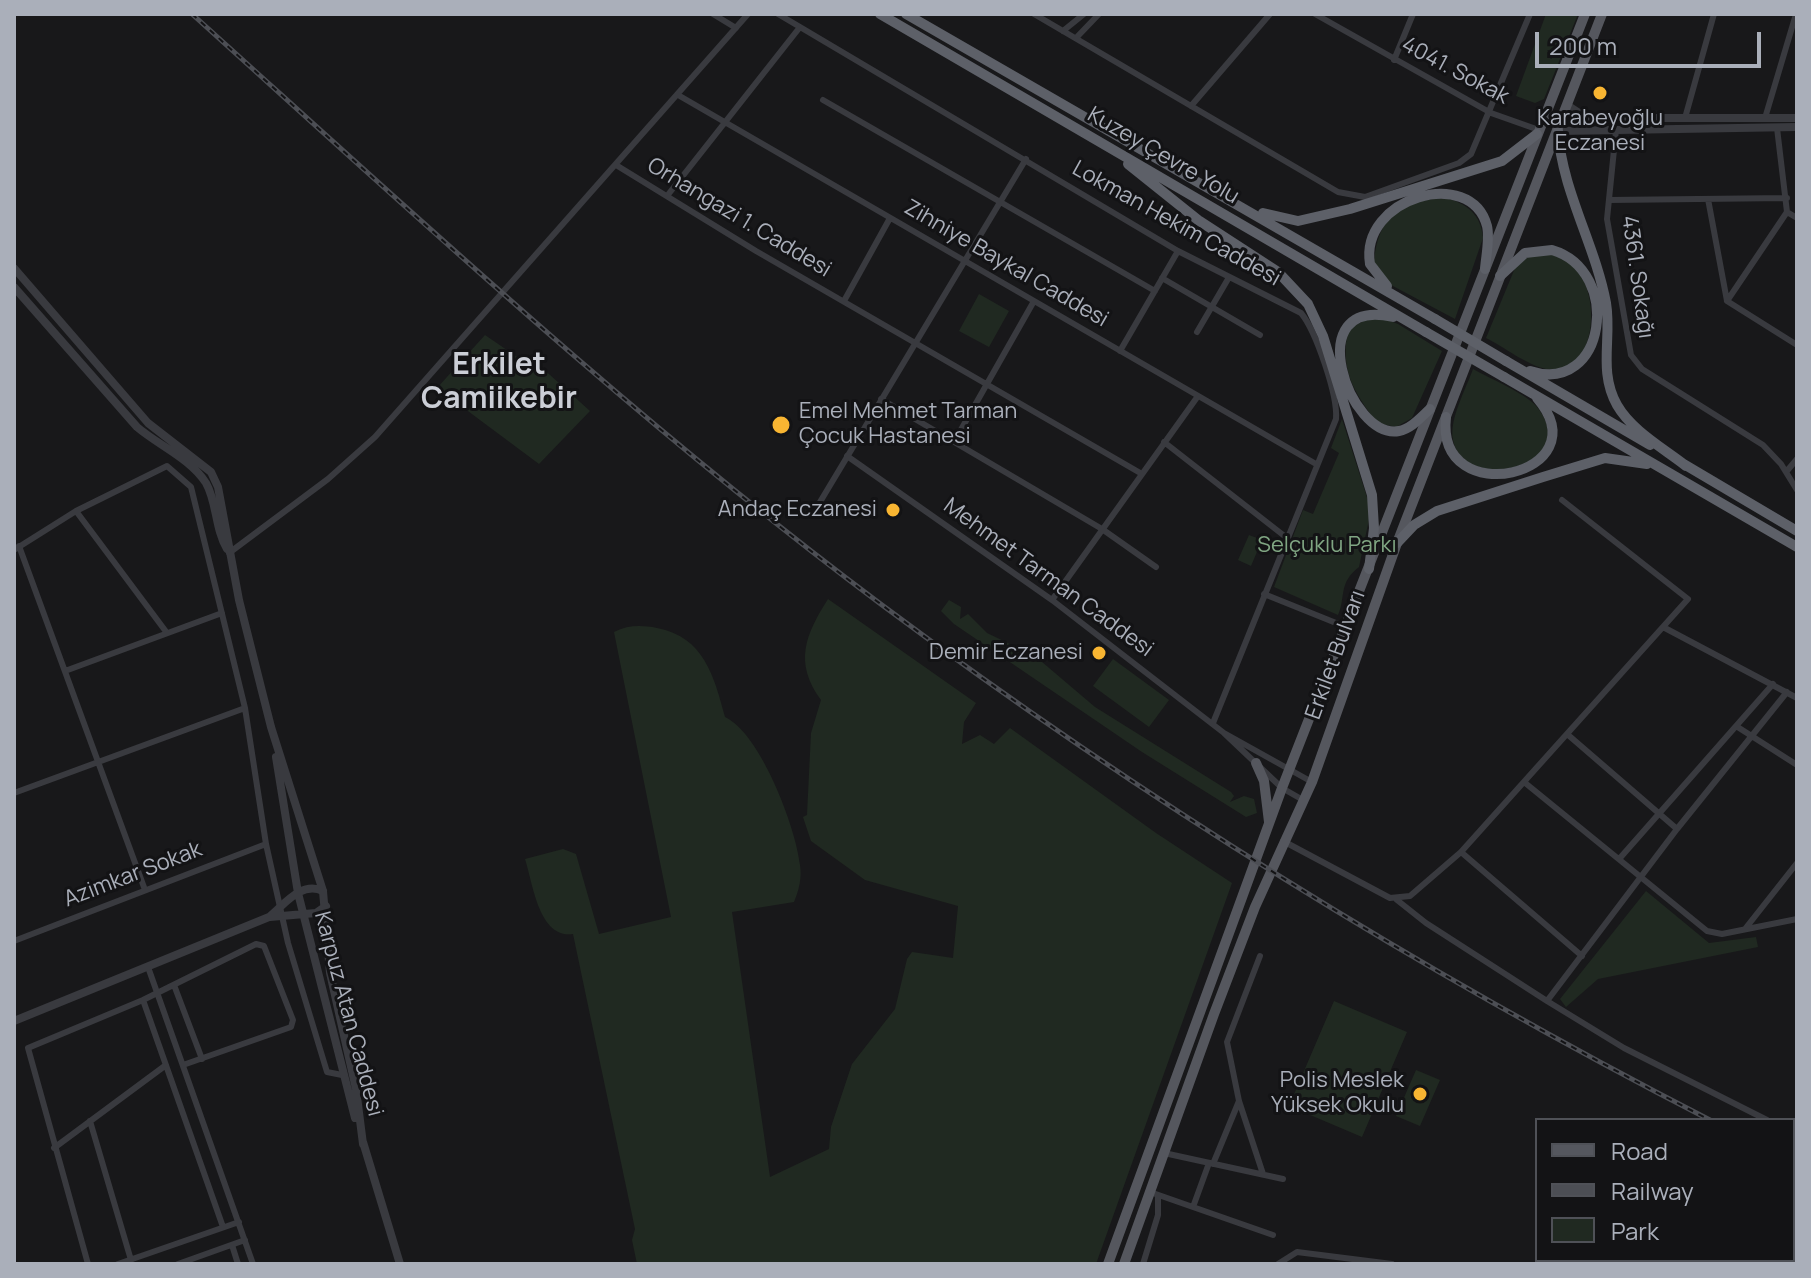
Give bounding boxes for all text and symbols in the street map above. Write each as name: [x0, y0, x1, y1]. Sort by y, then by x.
scale bar: [1539, 16, 1765, 66]
text: 200 m: [1549, 29, 1617, 62]
street label: 4041. Sokak: [1397, 32, 1513, 110]
marker: Karabeyoğlu Eczanesi: [1591, 84, 1609, 102]
street label: Kuzey Çevre Yolu: [1082, 102, 1244, 210]
place label: Karabeyoğlu Eczanesi: [1537, 106, 1663, 158]
street label: Orhangazi 1. Caddesi: [642, 153, 836, 283]
street label: Lokman Hekim Caddesi: [1067, 156, 1285, 292]
street label: Zihniye Baykal Caddesi: [899, 195, 1113, 333]
street label: 4361. Sokağı: [1615, 214, 1659, 340]
district label: Erkilet Camiikebir: [421, 348, 577, 418]
place label: Emel Mehmet Tarman Çocuk Hastanesi: [799, 399, 1017, 450]
marker: Emel Mehmet Tarman Çocuk Hastanesi: [770, 414, 792, 436]
street label: Mehmet Tarman Caddesi: [938, 493, 1158, 663]
place label: Andaç Eczanesi: [718, 497, 877, 523]
marker: Andaç Eczanesi: [884, 501, 902, 519]
park label: Selçuklu Parkı: [1257, 533, 1397, 559]
street label: Erkilet Bulvarı: [1300, 587, 1372, 723]
place label: Demir Eczanesi: [929, 640, 1083, 666]
marker: Demir Eczanesi: [1090, 644, 1108, 662]
street label: Azimkar Sokak: [60, 837, 206, 913]
street label: Karpuz Atan Caddesi: [308, 909, 388, 1119]
place label: Polis Meslek Yüksek Okulu: [1271, 1068, 1404, 1120]
marker: Polis Meslek Yüksek Okulu: [1411, 1085, 1429, 1103]
legend: [1535, 1118, 1795, 1262]
text: Road: [1611, 1134, 1668, 1167]
text: Railway: [1611, 1174, 1694, 1207]
text: Park: [1611, 1214, 1659, 1247]

